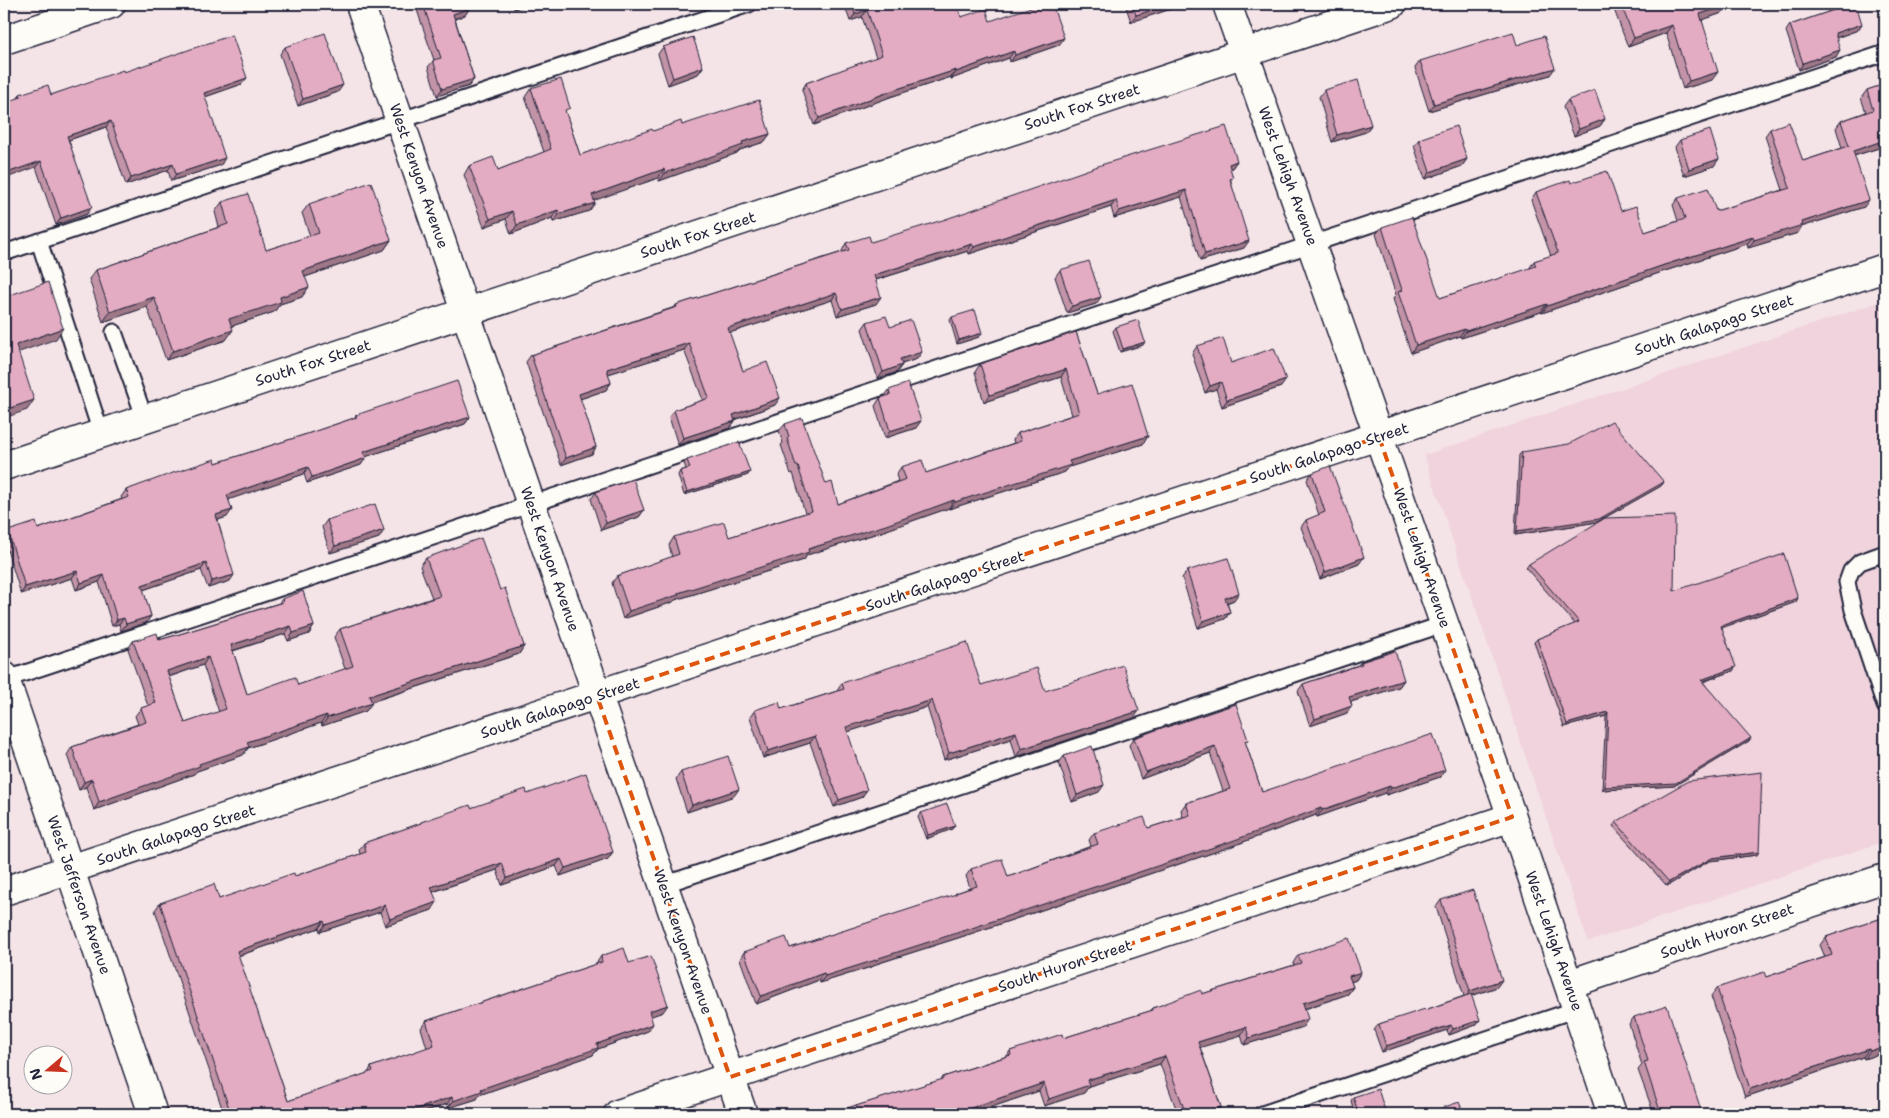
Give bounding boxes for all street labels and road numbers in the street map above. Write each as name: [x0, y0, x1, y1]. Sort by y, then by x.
street label: South Fox Street: [1022, 79, 1142, 135]
street label: West Kenyon Avenue: [385, 101, 453, 251]
street label: West Lehigh Avenue: [1253, 104, 1323, 248]
street label: South Fox Street: [638, 207, 758, 263]
street label: South Galapago Street: [1632, 290, 1796, 360]
street label: South Fox Street: [253, 335, 373, 391]
street label: South Galapago Street: [1247, 418, 1411, 488]
street label: West Kenyon Avenue: [516, 484, 584, 634]
street label: West Lehigh Avenue: [1389, 485, 1455, 631]
street label: South Galapago Street: [863, 546, 1027, 616]
street label: South Galapago Street: [478, 673, 642, 743]
street label: South Galapago Street: [94, 800, 258, 870]
street label: West Jefferson Avenue: [42, 813, 116, 977]
street label: West Kenyon Avenue: [649, 867, 717, 1017]
street label: West Lehigh Avenue: [1521, 868, 1587, 1014]
street label: South Huron Street: [1658, 899, 1796, 963]
street label: South Huron Street: [995, 935, 1135, 997]

